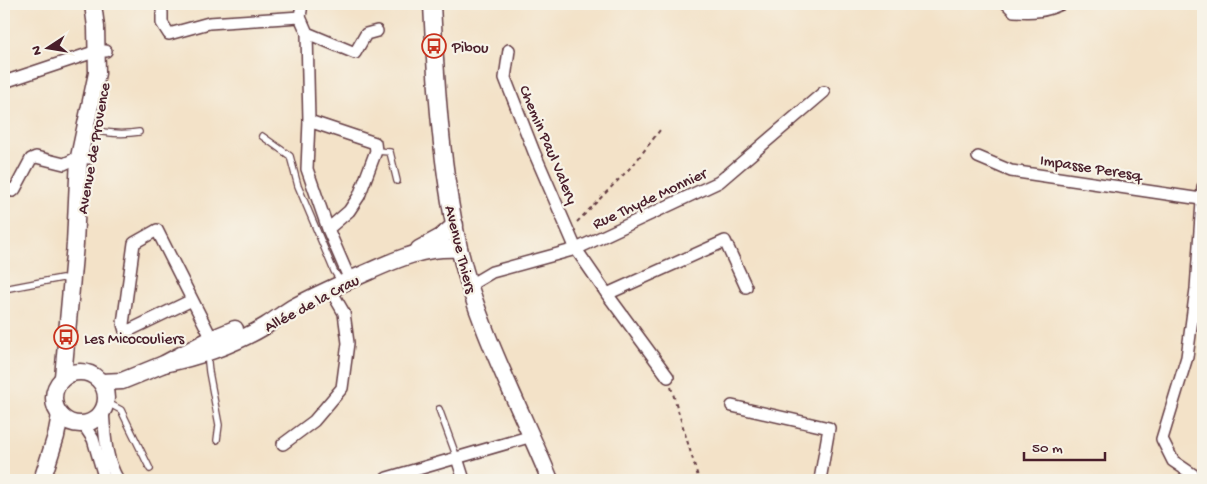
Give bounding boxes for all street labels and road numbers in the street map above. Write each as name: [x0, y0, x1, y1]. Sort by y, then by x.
street label: Avenue de Provence: [75, 81, 116, 216]
street label: Chemin Paul Valery: [513, 83, 580, 208]
street label: Impasse Peresq: [1038, 152, 1145, 187]
street label: Rue Thyde Monnier: [590, 165, 712, 235]
street label: Avenue Thiers: [439, 204, 479, 297]
street label: Allée de la Crau: [262, 272, 364, 338]

